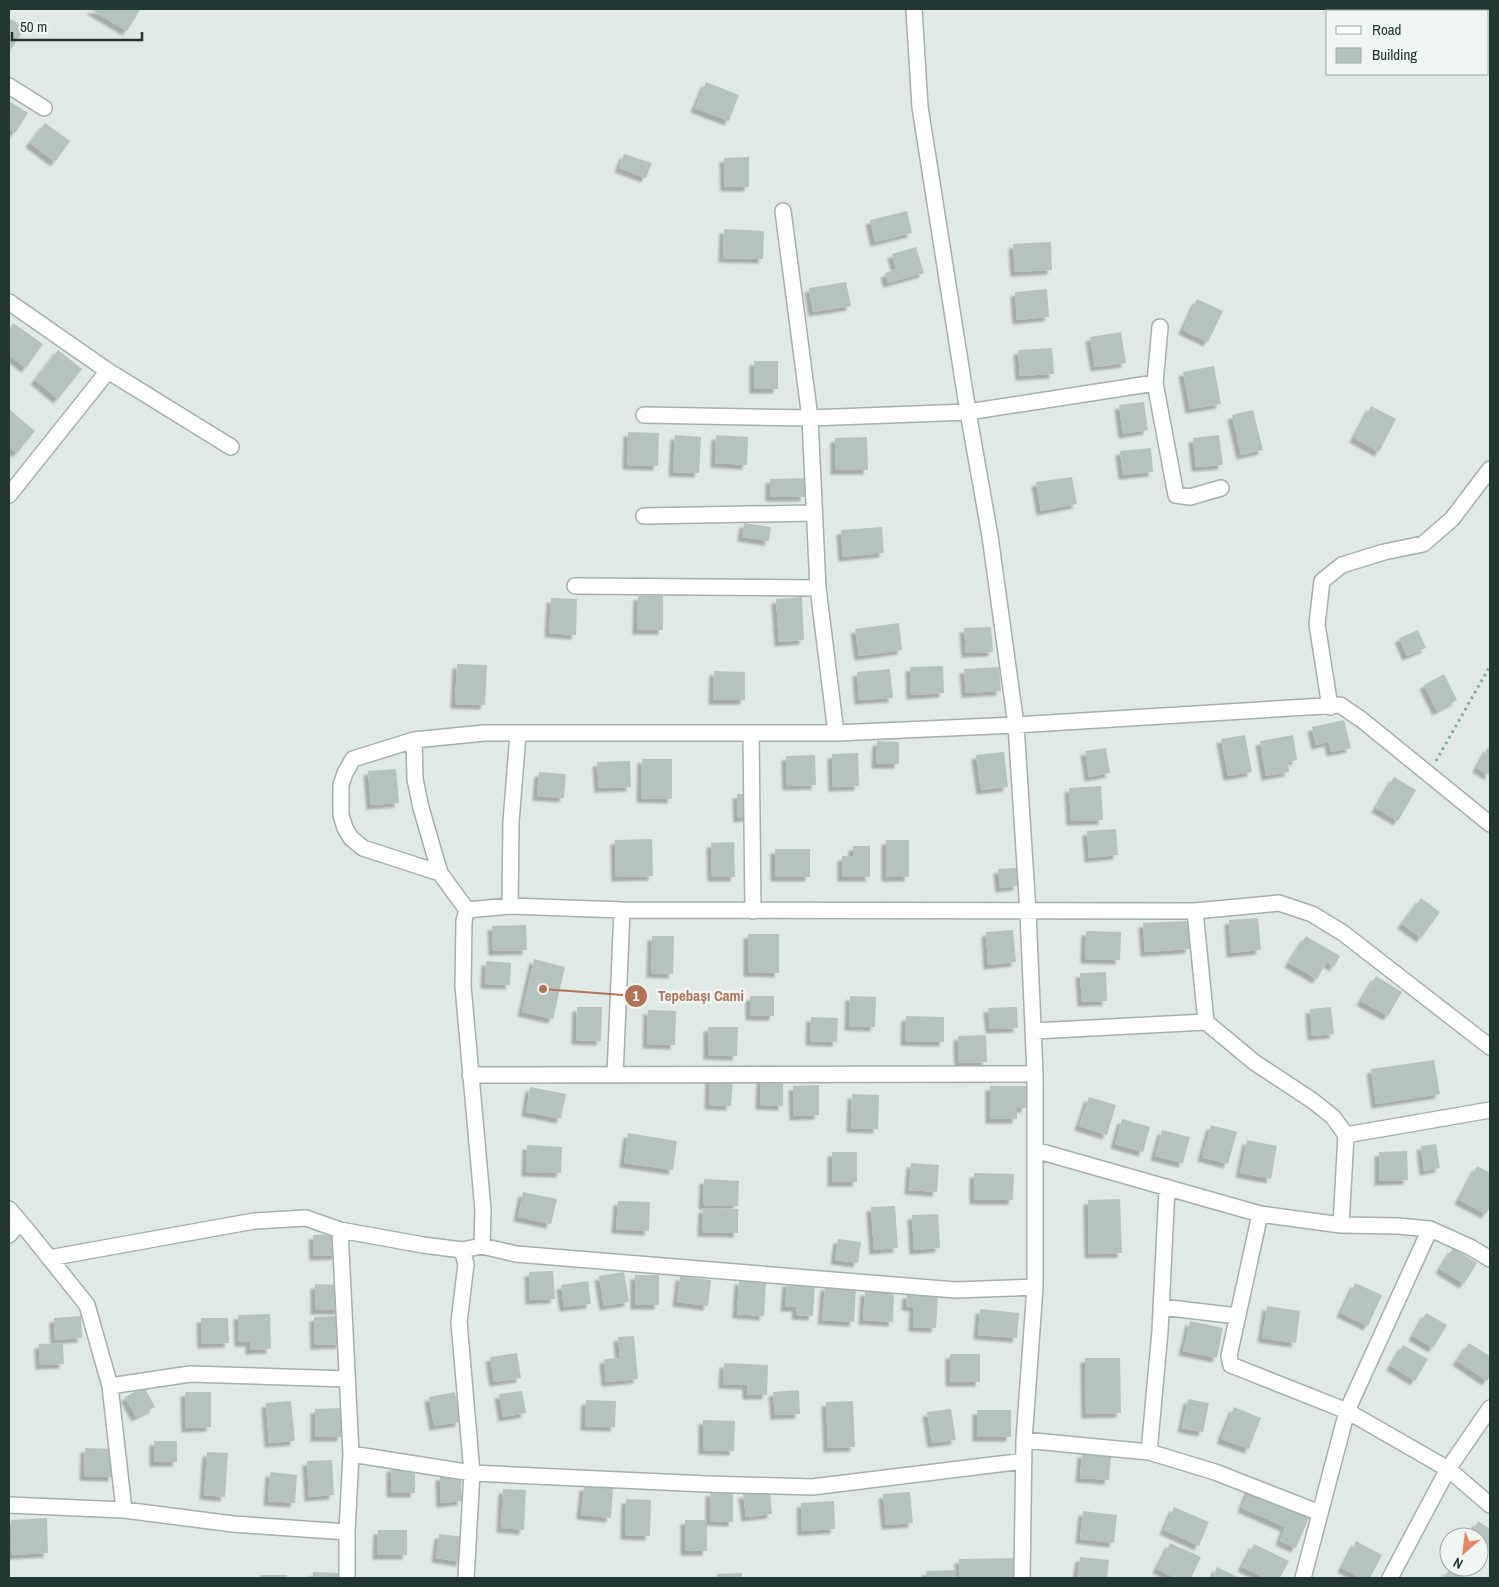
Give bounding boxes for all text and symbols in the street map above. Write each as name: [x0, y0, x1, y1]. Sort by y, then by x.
scale bar: [12, 10, 142, 42]
legend: [1326, 10, 1489, 75]
text: 50 m: [20, 16, 47, 37]
text: Road: [1372, 19, 1401, 40]
text: Building: [1372, 44, 1417, 65]
callout: Tepebaşı Cami: [623, 981, 754, 1011]
text: 1: [633, 985, 640, 1006]
text: Tepebaşı Cami: [658, 985, 744, 1006]
north arrow: [1439, 1527, 1489, 1577]
text: N: [1450, 1554, 1466, 1573]

